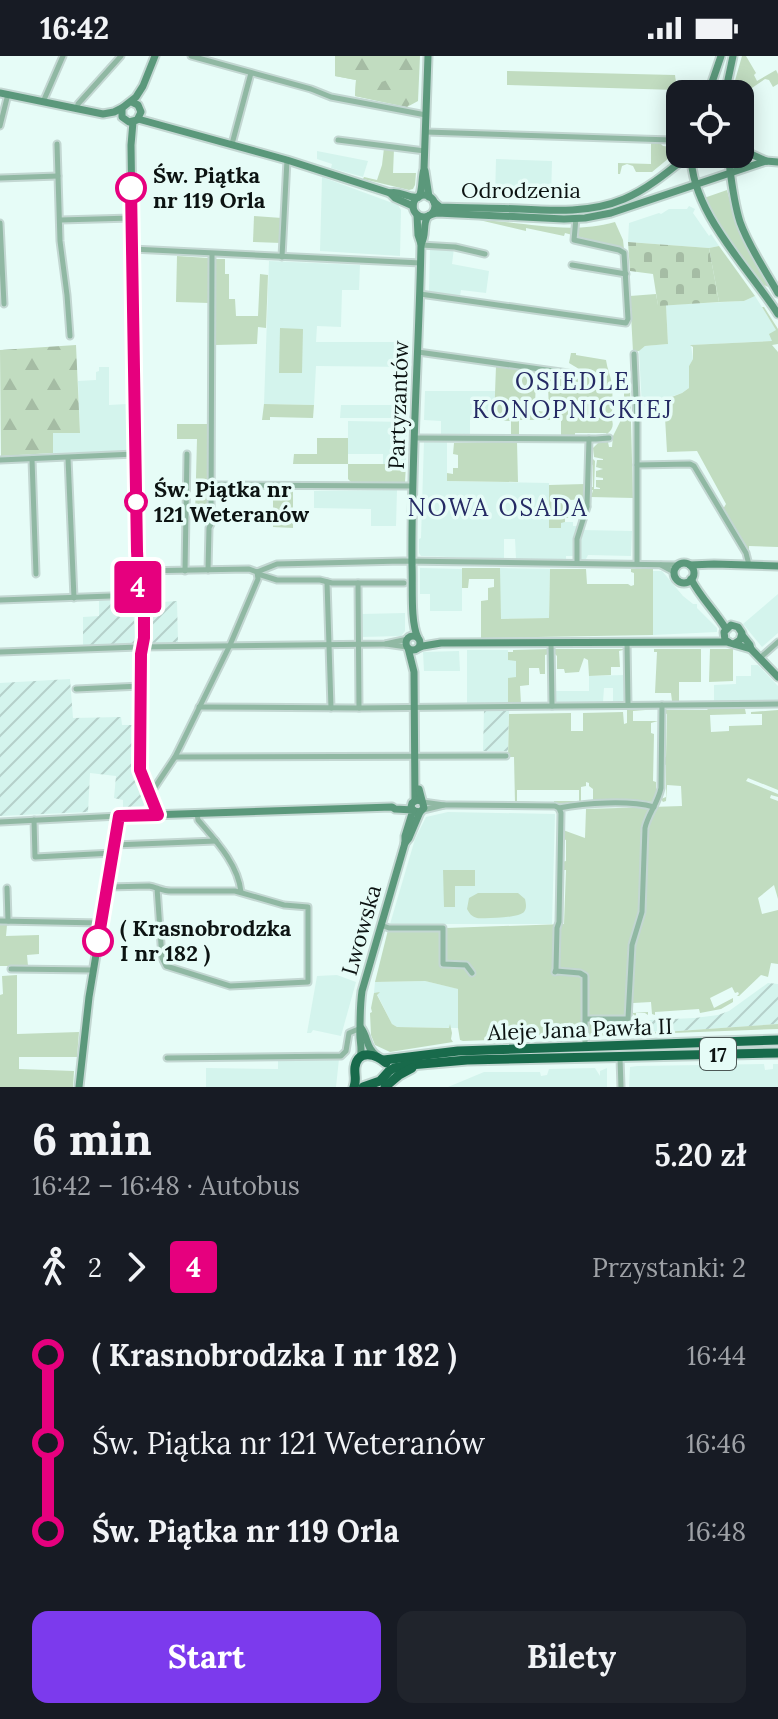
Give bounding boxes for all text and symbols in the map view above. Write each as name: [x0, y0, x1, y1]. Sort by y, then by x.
text: 16:42: [40, 9, 109, 47]
map controls: [666, 80, 754, 168]
button: locate: [666, 80, 754, 168]
place label: Św. Piątka nr 119 Orla: [153, 161, 266, 214]
marker: Św. Piątka nr 119 Orla: [116, 173, 146, 203]
street label: Odrodzenia: [461, 176, 581, 204]
street label: Partyzantów: [382, 340, 414, 470]
district label: OSIEDLE KONOPNICKIEJ: [472, 366, 674, 425]
place label: Św. Piątka nr 121 Weteranów: [154, 475, 309, 528]
marker: Św. Piątka nr 121 Weteranów: [125, 491, 147, 513]
district label: NOWA OSADA: [407, 492, 589, 523]
line badge: 4: [112, 561, 164, 613]
text: 4: [130, 569, 146, 605]
street label: Lwowska: [335, 882, 387, 978]
place label: ( Krasnobrodzka I nr 182 ): [120, 914, 292, 967]
marker: ( Krasnobrodzka I nr 182 ): [83, 926, 113, 956]
street label: Aleje Jana Pawła II: [486, 1012, 673, 1046]
road number: 17: [700, 1038, 736, 1070]
text: 6 min: [32, 1111, 152, 1167]
text: 5.20 zł: [654, 1136, 746, 1174]
text: 16:42 – 16:48 · Autobus: [32, 1169, 300, 1202]
icon: walk: [32, 1245, 76, 1289]
icon: forward: [114, 1245, 158, 1289]
text: 4: [186, 1249, 201, 1285]
text: 2: [88, 1251, 102, 1284]
text: Przystanki: 2: [592, 1251, 746, 1284]
text: ( Krasnobrodzka I nr 182 ): [92, 1336, 457, 1374]
text: 16:44: [687, 1339, 746, 1372]
text: Św. Piątka nr 121 Weteranów: [92, 1424, 485, 1462]
text: 16:46: [686, 1427, 746, 1460]
text: Św. Piątka nr 119 Orla: [92, 1512, 399, 1550]
text: 16:48: [686, 1515, 746, 1548]
button: Start: [32, 1611, 381, 1703]
button: Bilety: [397, 1611, 746, 1703]

